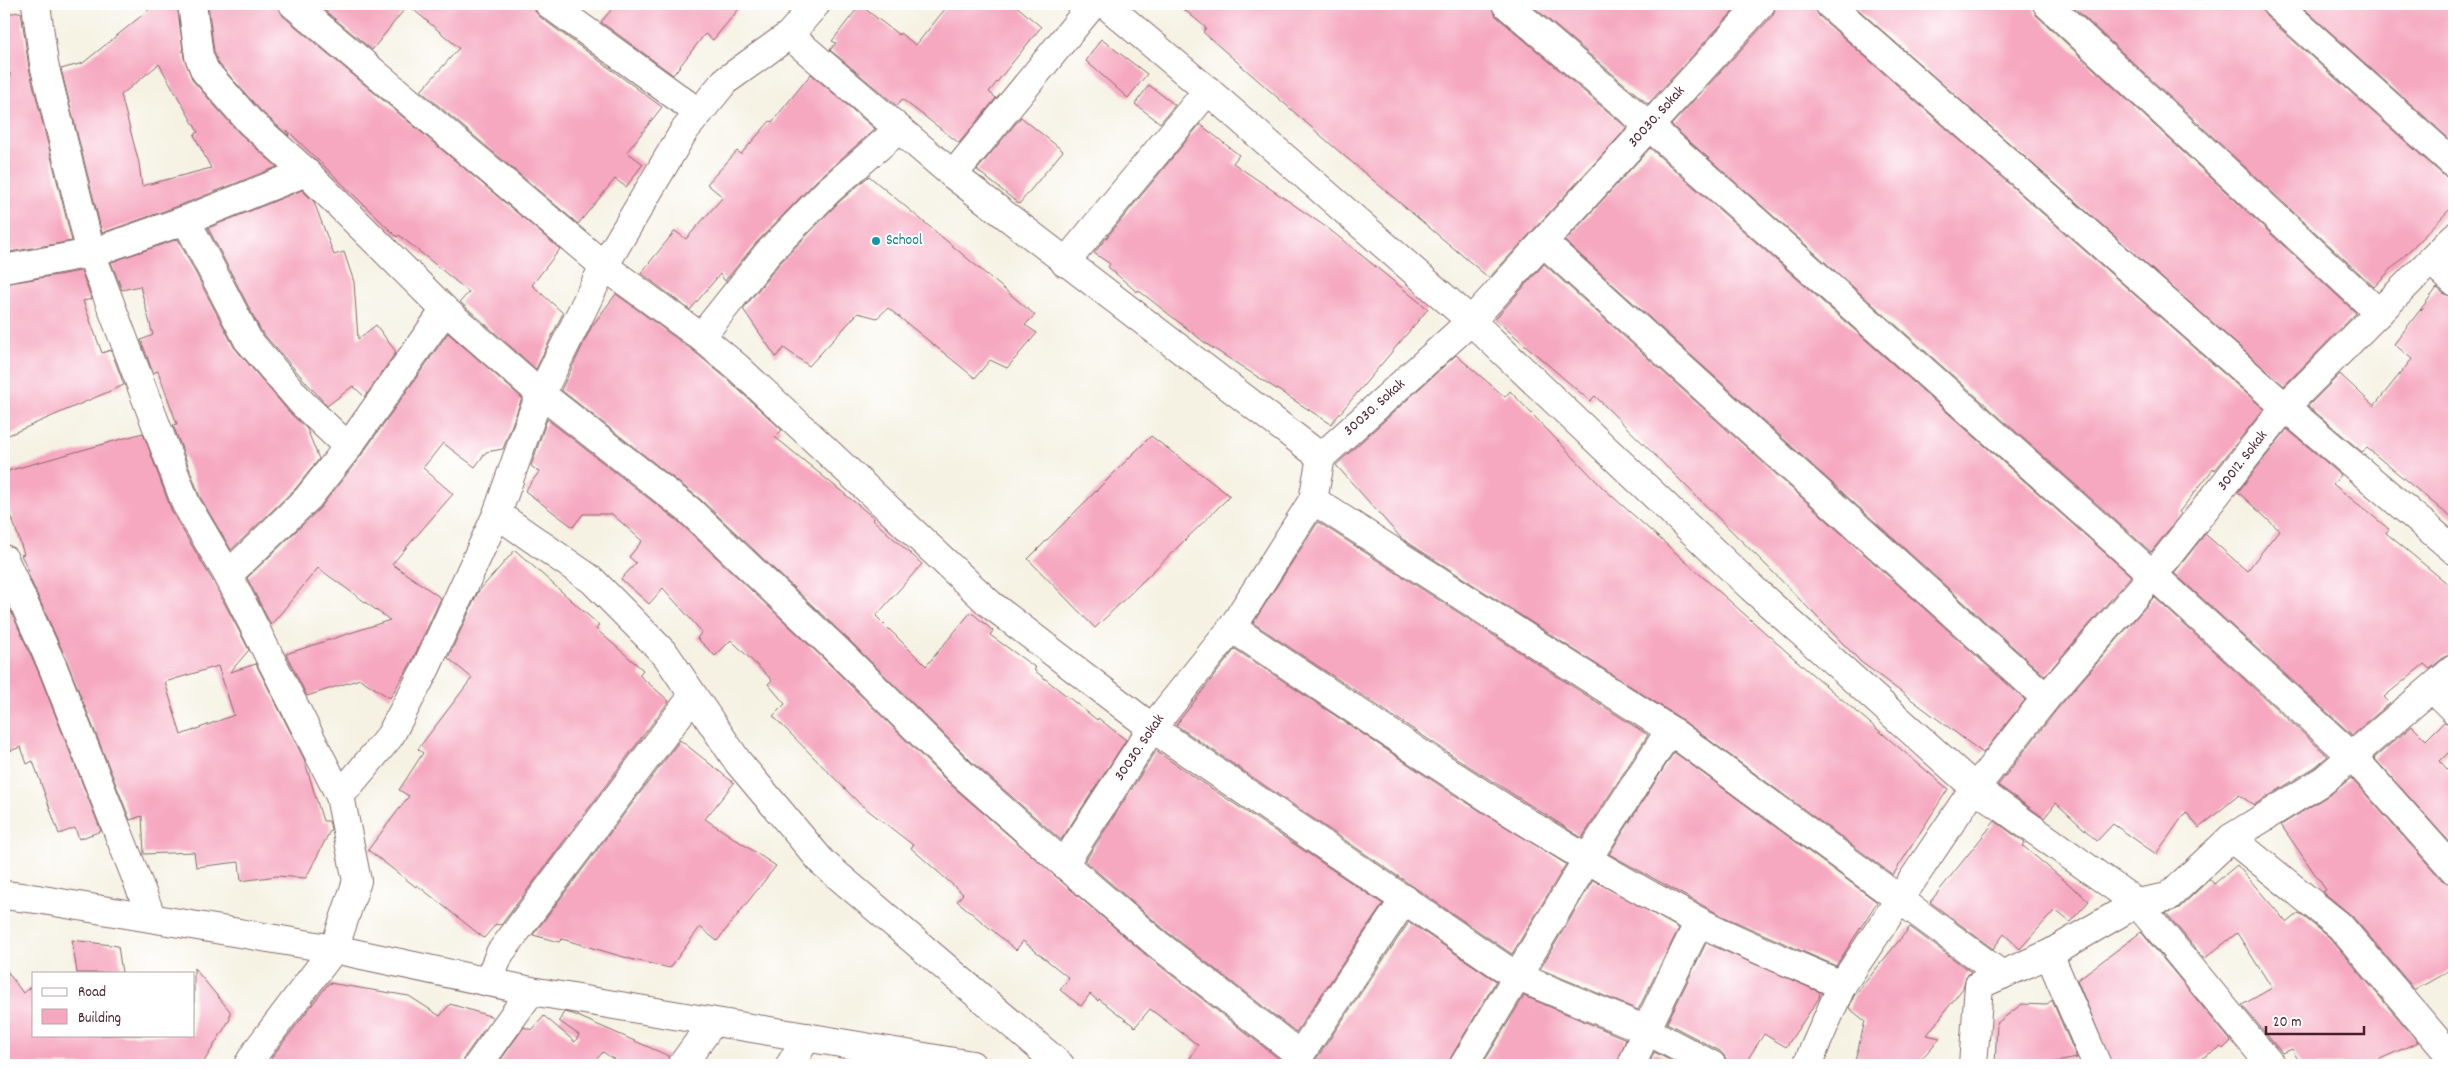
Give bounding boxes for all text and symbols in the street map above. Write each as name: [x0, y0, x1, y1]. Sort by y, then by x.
street label: 30030. Sokak: [1623, 81, 1691, 153]
place label: School: [886, 230, 923, 252]
marker: School: [870, 235, 882, 247]
street label: 30030. Sokak: [1339, 374, 1411, 442]
street label: 30012. Sokak: [2212, 426, 2274, 496]
street label: 30030. Sokak: [1110, 710, 1170, 786]
legend: [32, 972, 195, 1036]
text: Road: [78, 982, 106, 1004]
scale bar: [2266, 1004, 2363, 1036]
text: Building: [78, 1008, 121, 1030]
text: 20 m: [2273, 1012, 2301, 1034]

